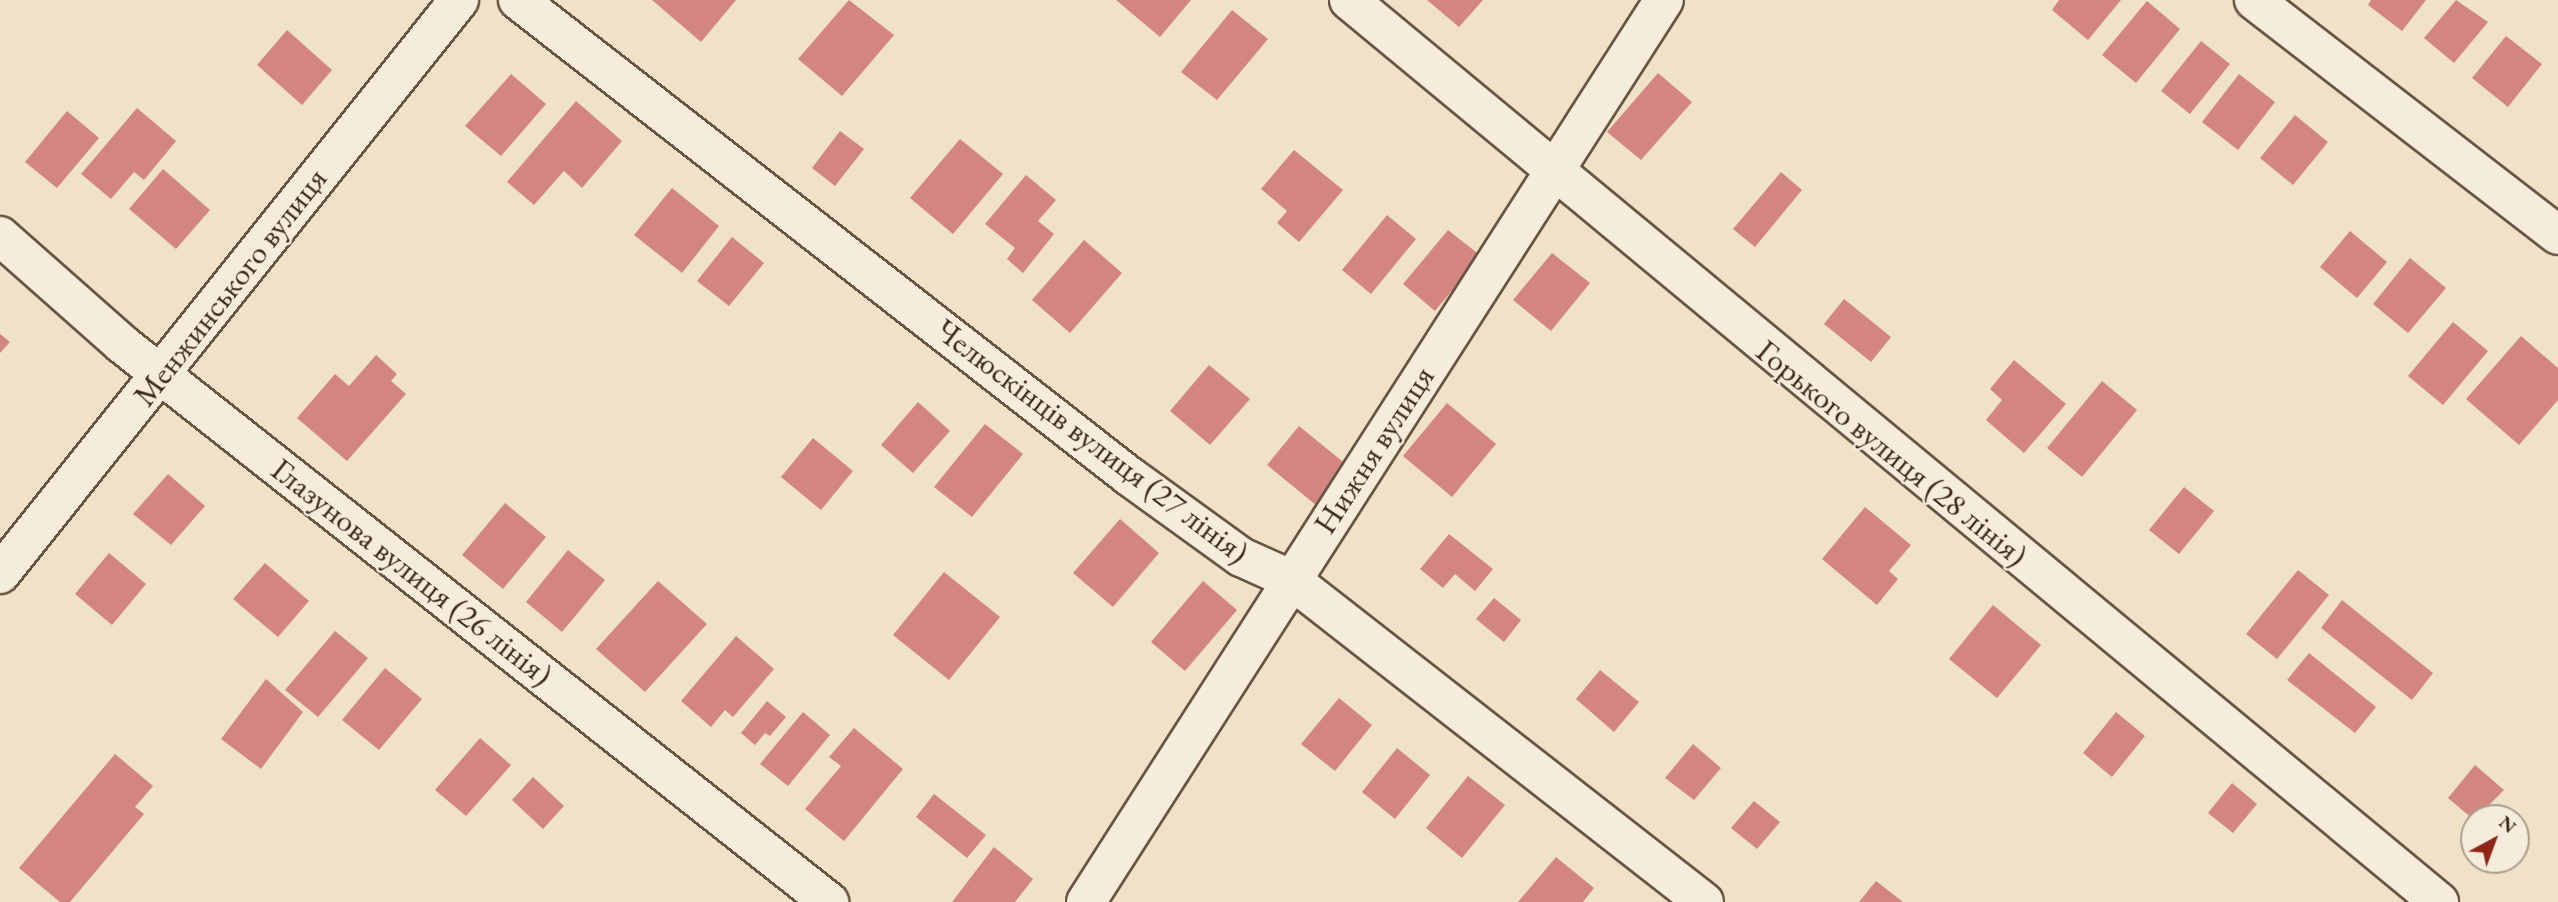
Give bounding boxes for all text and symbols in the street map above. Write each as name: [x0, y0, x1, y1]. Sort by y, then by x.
street label: Менжинського вулиця: [125, 160, 335, 414]
street label: Челюскінців вулиця (27 лiнiя): [928, 311, 1256, 571]
street label: Горького вулиця (28 лiнiя): [1749, 332, 2035, 574]
street label: Нижня вулиця: [1306, 359, 1442, 541]
street label: Глазунова вулиця (26 лiнiя): [264, 450, 560, 694]
north arrow: [2460, 804, 2530, 874]
text: N: [2494, 810, 2522, 839]

